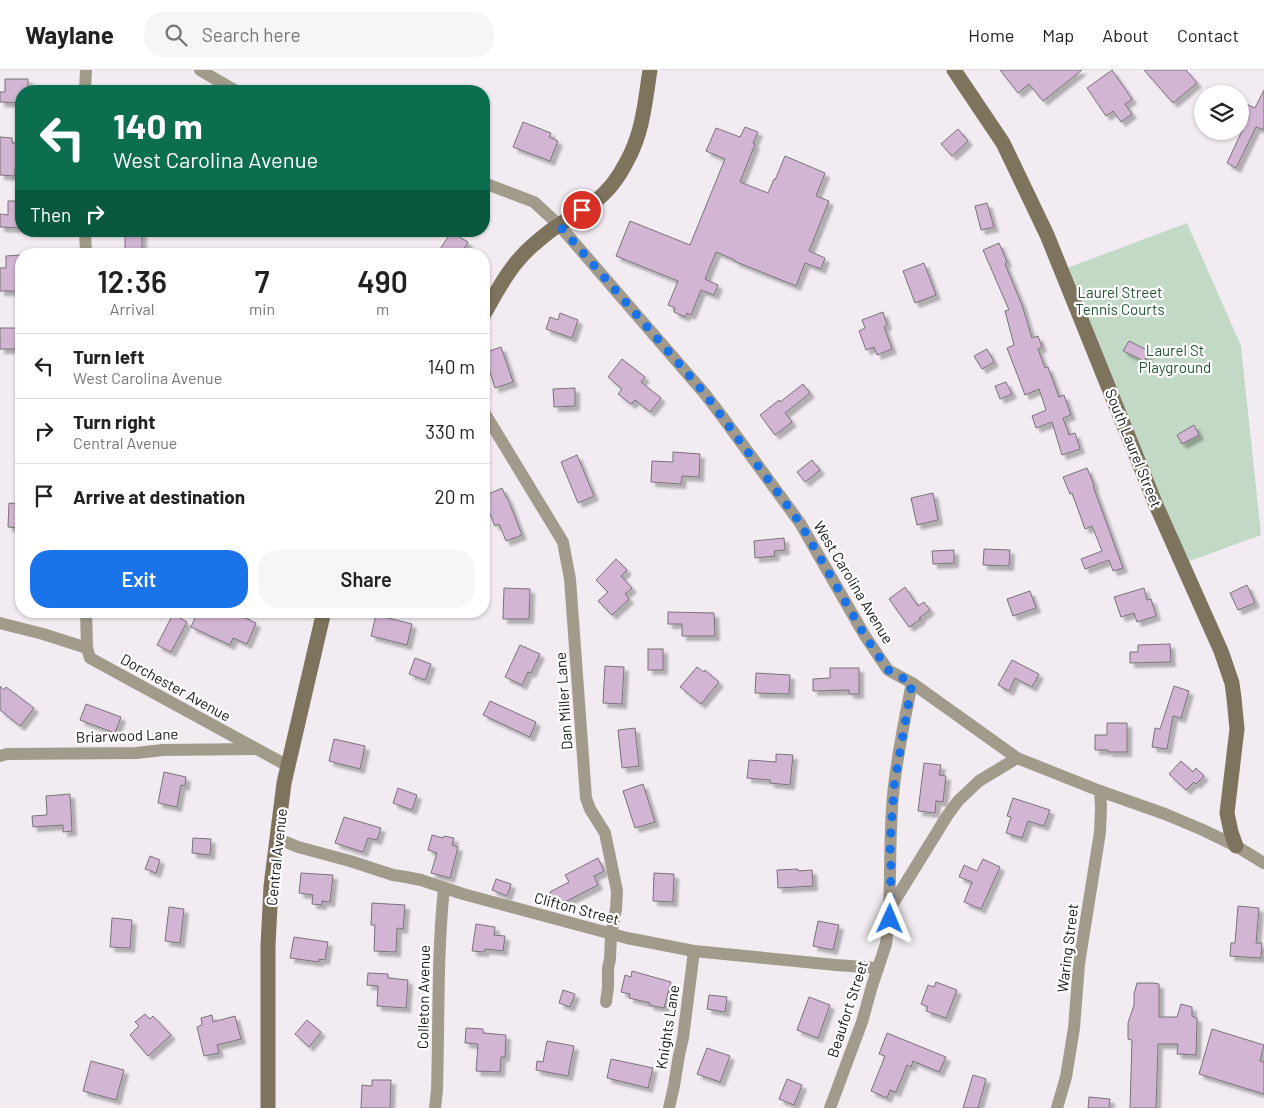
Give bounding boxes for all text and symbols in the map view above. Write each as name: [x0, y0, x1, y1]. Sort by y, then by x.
search box: [144, 12, 494, 57]
text: Waylane: [25, 20, 114, 49]
icon: search: [162, 21, 190, 49]
text: Search here: [202, 23, 301, 46]
text: Home: [968, 24, 1014, 46]
text: Map: [1042, 24, 1074, 46]
text: About: [1102, 24, 1149, 46]
text: Contact: [1177, 24, 1239, 46]
map controls: [1194, 85, 1249, 140]
button: layers: [1194, 85, 1249, 140]
text: 140 m: [113, 104, 203, 146]
icon: left: [30, 105, 95, 170]
text: West Carolina Avenue: [113, 146, 318, 172]
pin: [561, 189, 603, 231]
icon: arrive: [568, 196, 596, 224]
icon: right: [81, 200, 109, 228]
text: Then: [30, 203, 71, 226]
text: 12:36: [97, 263, 167, 299]
text: 7: [255, 263, 269, 299]
text: 490: [357, 263, 408, 299]
park label: Laurel Street Tennis Courts: [1075, 283, 1165, 318]
text: Arrival: [110, 299, 154, 318]
text: min: [249, 299, 275, 318]
text: m: [376, 299, 389, 318]
park label: Laurel St Playground: [1139, 341, 1211, 376]
text: Turn left: [73, 345, 144, 368]
icon: left: [30, 352, 58, 380]
text: 140 m: [428, 355, 475, 378]
text: West Carolina Avenue: [73, 368, 222, 387]
street label: South Laurel Street: [1102, 386, 1166, 510]
text: Turn right: [73, 410, 155, 433]
icon: right: [30, 417, 58, 445]
text: 330 m: [425, 420, 475, 443]
text: Central Avenue: [73, 433, 177, 452]
icon: arrive: [30, 482, 58, 510]
text: Arrive at destination: [73, 485, 245, 508]
text: 20 m: [435, 485, 475, 508]
street label: West Carolina Avenue: [810, 517, 898, 647]
button: Exit: [30, 550, 248, 608]
button: Share: [258, 550, 475, 608]
street label: Dorchester Avenue: [118, 649, 234, 725]
street label: Dan Miller Lane: [551, 651, 575, 751]
street label: Briarwood Lane: [75, 724, 179, 746]
street label: Central Avenue: [262, 807, 290, 907]
street label: Clifton Street: [533, 888, 621, 928]
position arrow: [863, 892, 915, 944]
street label: Waring Street: [1053, 903, 1081, 993]
street label: Colleton Avenue: [413, 945, 433, 1049]
street label: Beaufort Street: [823, 958, 871, 1060]
street label: Knights Lane: [651, 984, 683, 1070]

